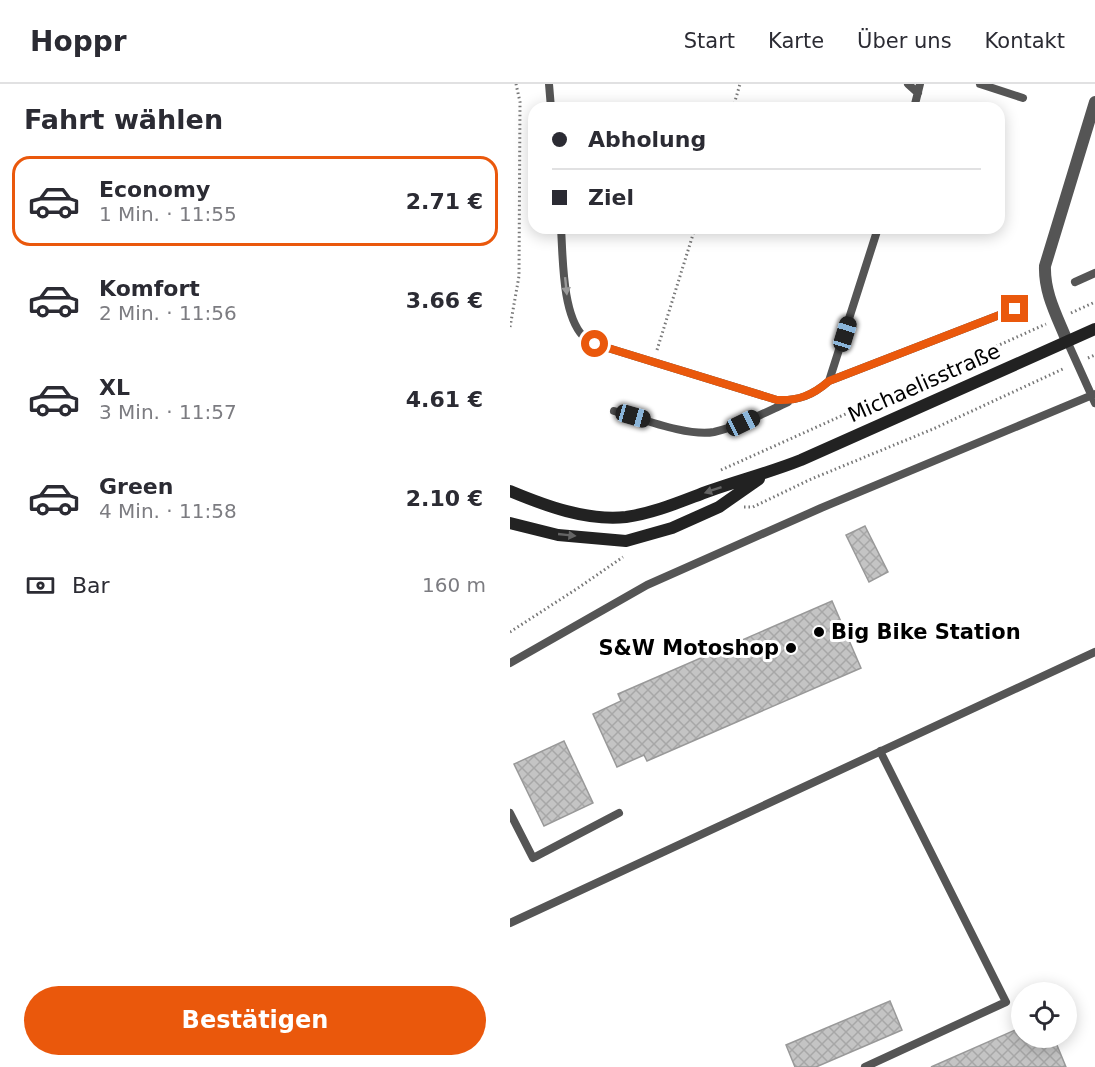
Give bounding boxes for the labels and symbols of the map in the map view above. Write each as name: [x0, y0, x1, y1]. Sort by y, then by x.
one-way arrow: [561, 277, 571, 296]
route end: [1001, 295, 1028, 322]
car: [831, 314, 859, 354]
route start: [581, 330, 608, 357]
street label: Michaelisstraße: [844, 339, 1004, 427]
car: [613, 402, 653, 430]
car: [723, 407, 763, 439]
one-way arrow: [704, 486, 722, 495]
one-way arrow: [558, 530, 577, 540]
place label: Big Bike Station: [831, 620, 1021, 644]
marker: Big Bike Station: [812, 625, 826, 639]
place label: S&W Motoshop: [598, 636, 779, 660]
marker: S&W Motoshop: [784, 641, 798, 655]

